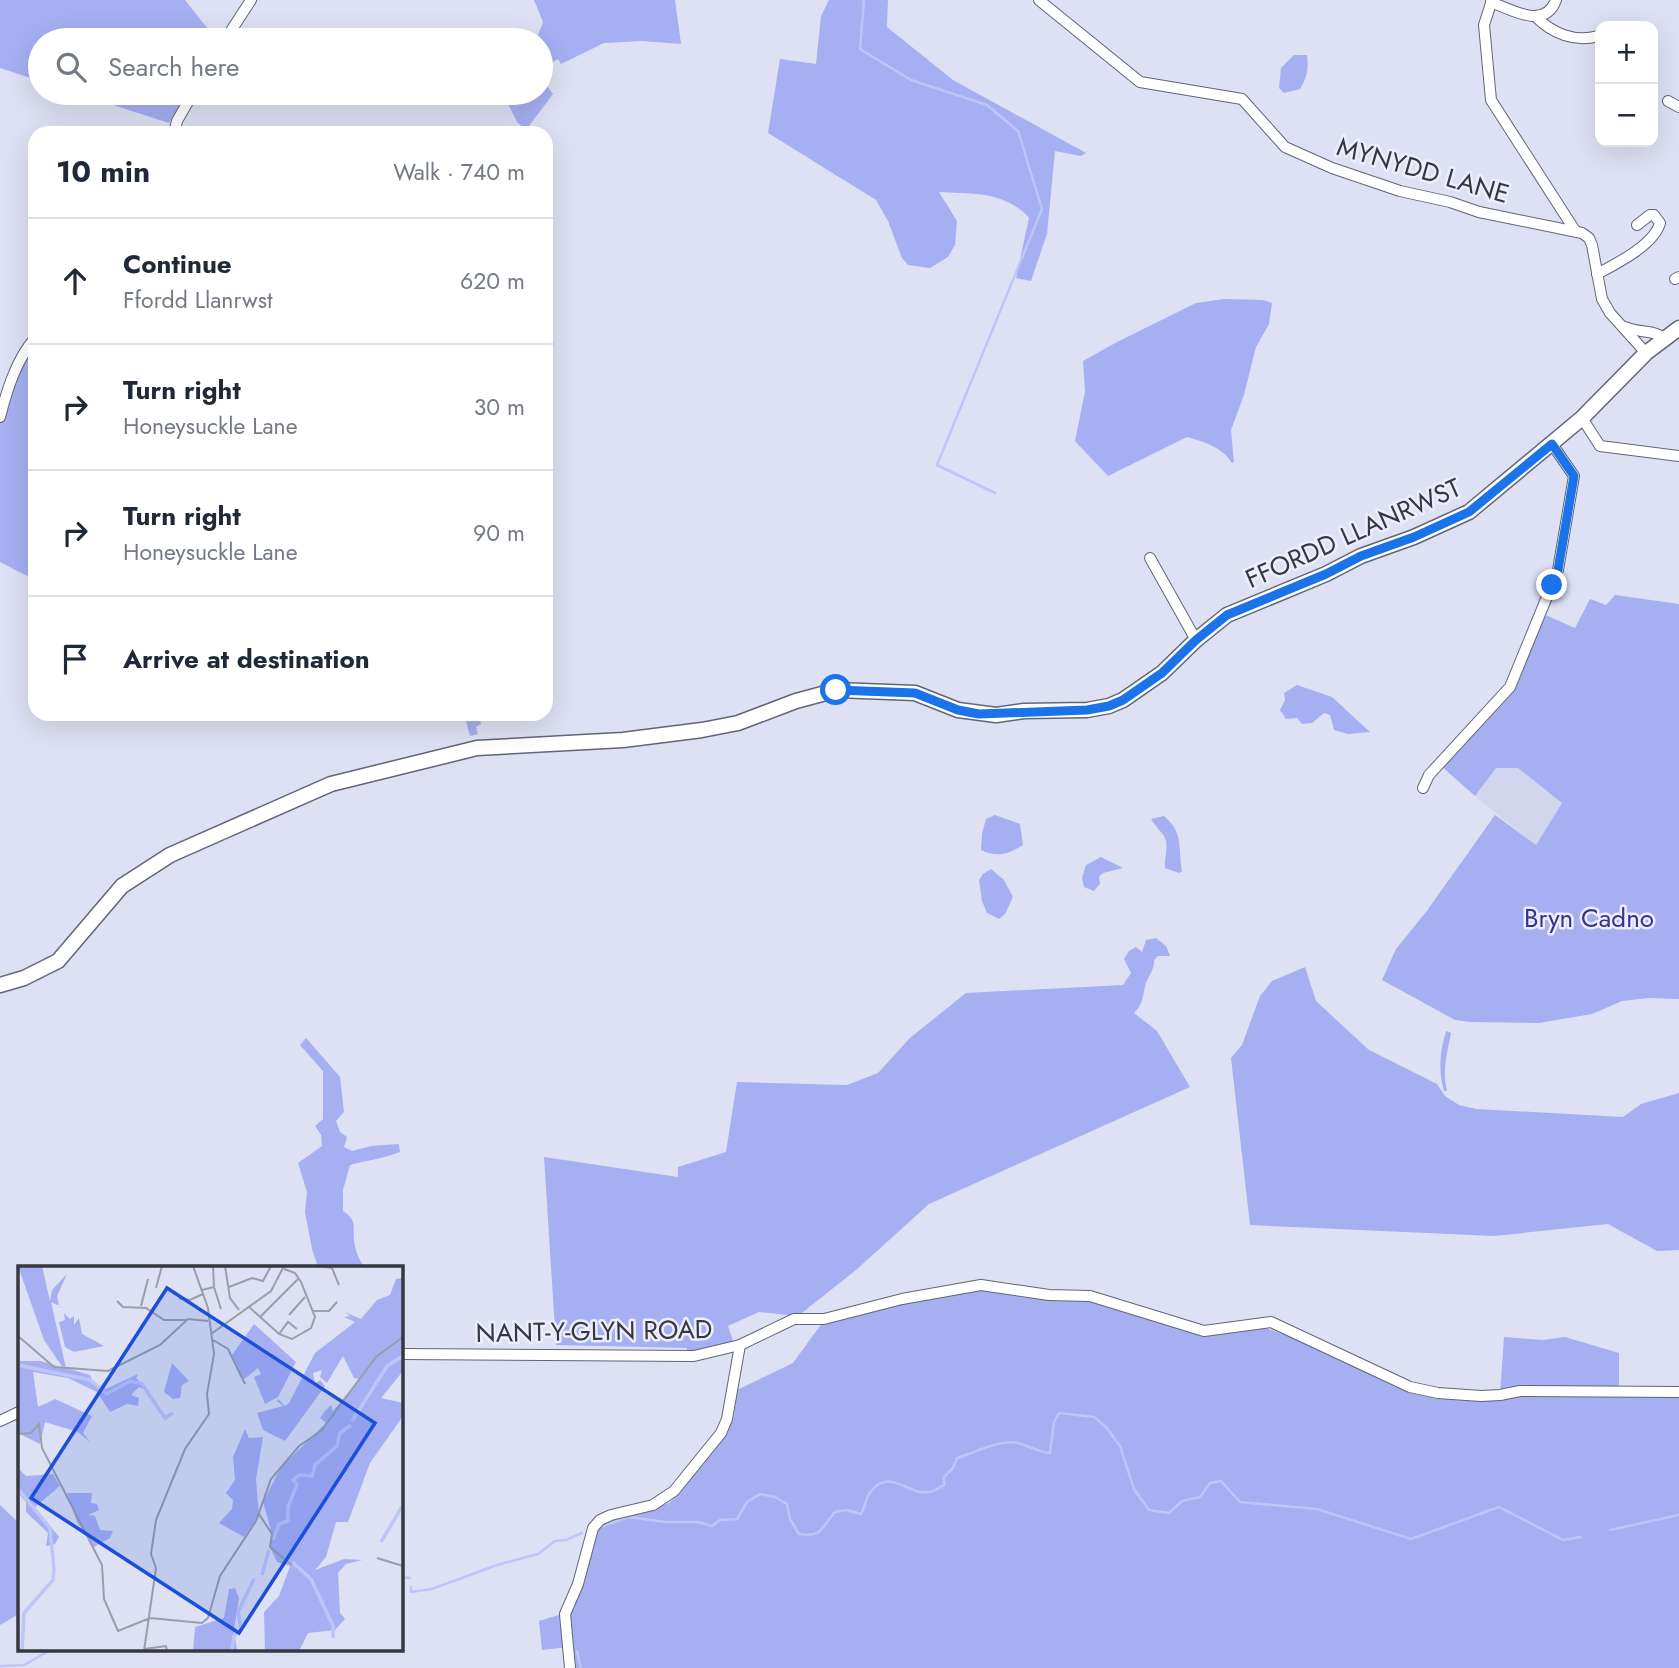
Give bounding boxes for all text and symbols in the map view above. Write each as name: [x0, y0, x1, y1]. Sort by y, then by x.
map controls: [1595, 21, 1658, 147]
button: +: [1595, 21, 1658, 84]
search box: [28, 28, 553, 105]
icon: search: [52, 48, 90, 86]
text: Search here: [108, 48, 240, 86]
button: −: [1595, 84, 1658, 147]
street label: MYNYDD LANE: [1332, 127, 1514, 213]
text: 10 min: [56, 150, 150, 193]
text: Walk · 740 m: [393, 155, 525, 189]
text: Continue: [123, 245, 232, 283]
icon: ahead: [56, 262, 94, 300]
text: 620 m: [460, 264, 525, 298]
text: Ffordd Llanrwst: [123, 283, 272, 317]
text: Turn right: [123, 371, 241, 409]
icon: right: [56, 388, 94, 426]
text: 30 m: [474, 390, 525, 424]
text: Honeysuckle Lane: [123, 409, 298, 443]
street label: FFORDD LLANRWST: [1239, 468, 1467, 598]
text: Turn right: [123, 497, 241, 535]
icon: right: [56, 514, 94, 552]
text: 90 m: [473, 516, 525, 550]
text: Honeysuckle Lane: [123, 535, 298, 569]
route end: [1536, 569, 1567, 600]
icon: arrive: [56, 640, 94, 678]
text: Arrive at destination: [123, 640, 370, 678]
route start: [820, 674, 851, 705]
park label: Bryn Cadno: [1524, 899, 1654, 937]
inset map: [18, 1266, 402, 1650]
street label: NANT-Y-GLYN ROAD: [475, 1310, 713, 1352]

